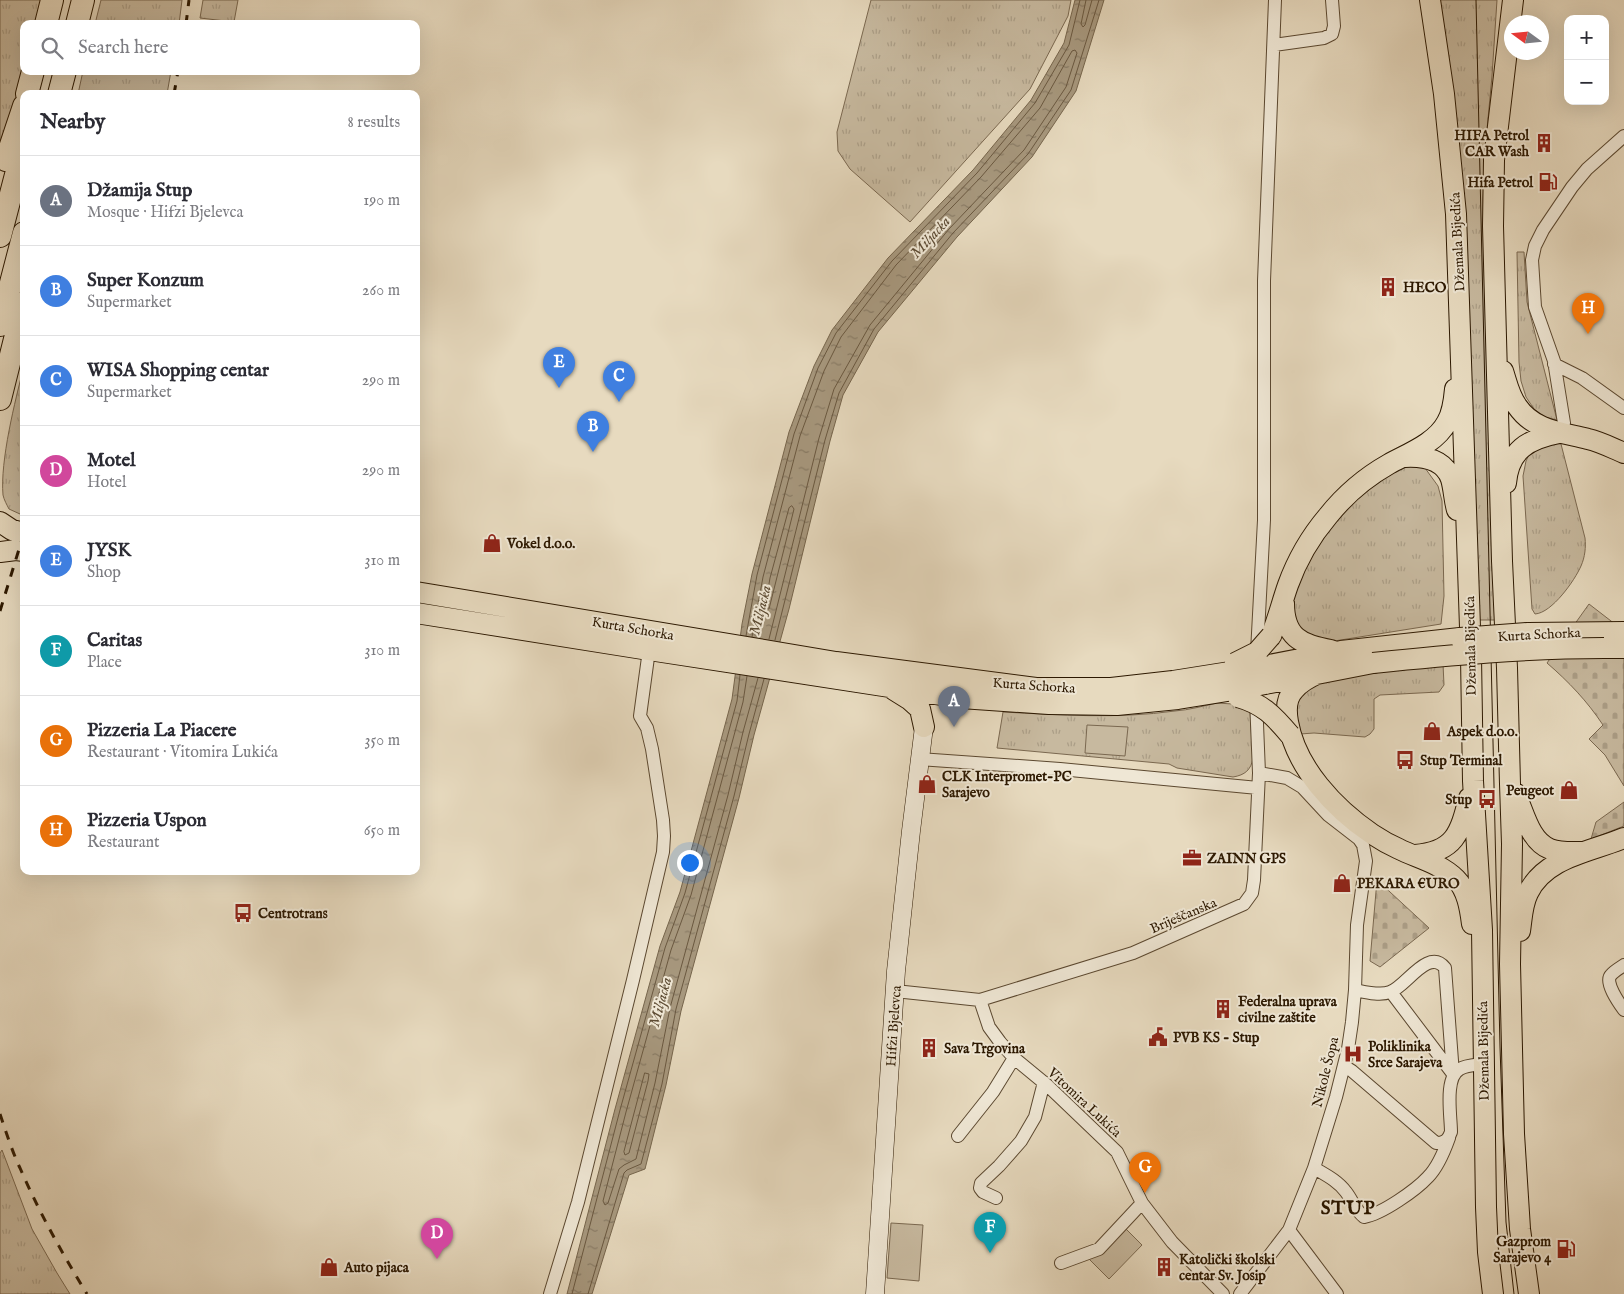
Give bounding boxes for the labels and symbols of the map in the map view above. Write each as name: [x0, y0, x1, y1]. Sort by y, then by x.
north arrow: [1504, 15, 1549, 60]
place label: HIFA Petrol CAR Wash: [1454, 127, 1530, 161]
building icon: HIFA Petrol CAR Wash: [1533, 132, 1555, 154]
fuel station icon: Hifa Petrol: [1537, 171, 1559, 193]
place label: Hifa Petrol: [1467, 174, 1534, 192]
street label: Džemala Bijedića: [1446, 191, 1470, 292]
water label: Miljacka: [906, 212, 955, 262]
building icon: HECO: [1377, 276, 1399, 298]
place label: HECO: [1403, 279, 1447, 297]
pin: H: [1572, 293, 1604, 334]
pin: E: [543, 347, 575, 388]
pin: C: [603, 361, 635, 402]
pin: B: [577, 411, 609, 452]
shop icon: Vokel d.o.o.: [481, 532, 503, 554]
place label: Vokel d.o.o.: [506, 535, 575, 553]
water label: Miljacka: [745, 583, 776, 637]
street label: Džemala Bijedića: [1461, 595, 1481, 696]
street label: Kurta Schorka: [590, 613, 676, 645]
street label: Kurta Schorka: [1497, 624, 1582, 646]
street label: Kurta Schorka: [992, 674, 1077, 698]
pin: A: [938, 686, 970, 727]
shop icon: Aspek d.o.o.: [1421, 720, 1443, 742]
place label: Aspek d.o.o.: [1446, 723, 1518, 741]
bus stop icon: Stup Terminal: [1394, 749, 1416, 771]
place label: Stup Terminal: [1420, 752, 1504, 770]
place label: CLK Interpromet-PC Sarajevo: [942, 768, 1072, 802]
shop icon: CLK Interpromet-PC Sarajevo: [916, 773, 938, 795]
shop icon: Peugeot: [1558, 779, 1580, 801]
place label: Peugeot: [1506, 782, 1554, 800]
bus stop icon: Stup: [1476, 788, 1498, 810]
place label: Stup: [1445, 791, 1472, 809]
office icon: ZAINN GPS: [1181, 847, 1203, 869]
your location: [677, 850, 703, 876]
place label: ZAINN GPS: [1207, 850, 1286, 868]
shop icon: PEKARA €URO: [1331, 872, 1353, 894]
place label: PEKARA €URO: [1357, 875, 1460, 893]
street label: Briješčanska: [1147, 893, 1220, 938]
bus stop icon: Centrotrans: [232, 902, 254, 924]
place label: Centrotrans: [258, 905, 328, 923]
water label: Miljacka: [645, 975, 676, 1029]
street label: Hifzi Bjelevca: [882, 984, 906, 1067]
place label: Federalna uprava civilne zaštite: [1238, 993, 1338, 1027]
building icon: Federalna uprava civilne zaštite: [1212, 998, 1234, 1020]
street label: Džemala Bijedića: [1474, 1000, 1494, 1101]
public building icon: PVB KS - Stup: [1147, 1026, 1169, 1048]
place label: PVB KS - Stup: [1173, 1029, 1260, 1047]
street label: Nikole Šopa: [1308, 1034, 1344, 1109]
building icon: Sava Trgovina: [918, 1037, 940, 1059]
place label: Poliklinika Srce Sarajeva: [1368, 1038, 1443, 1072]
place label: Sava Trgovina: [944, 1040, 1026, 1058]
hospital icon: Poliklinika Srce Sarajeva: [1342, 1043, 1364, 1065]
street label: Vitomira Lukića: [1043, 1063, 1126, 1142]
pin: G: [1129, 1152, 1161, 1193]
district label: STUP: [1321, 1197, 1375, 1221]
pin: F: [974, 1212, 1006, 1253]
pin: D: [421, 1218, 453, 1259]
place label: Gazprom Sarajevo 4: [1493, 1233, 1552, 1267]
fuel station icon: Gazprom Sarajevo 4: [1555, 1238, 1577, 1260]
place label: Katolički školski centar Sv. Josip: [1179, 1251, 1275, 1285]
shop icon: Auto pijaca: [318, 1256, 340, 1278]
building icon: Katolički školski centar Sv. Josip: [1153, 1256, 1175, 1278]
place label: Auto pijaca: [343, 1259, 410, 1277]

